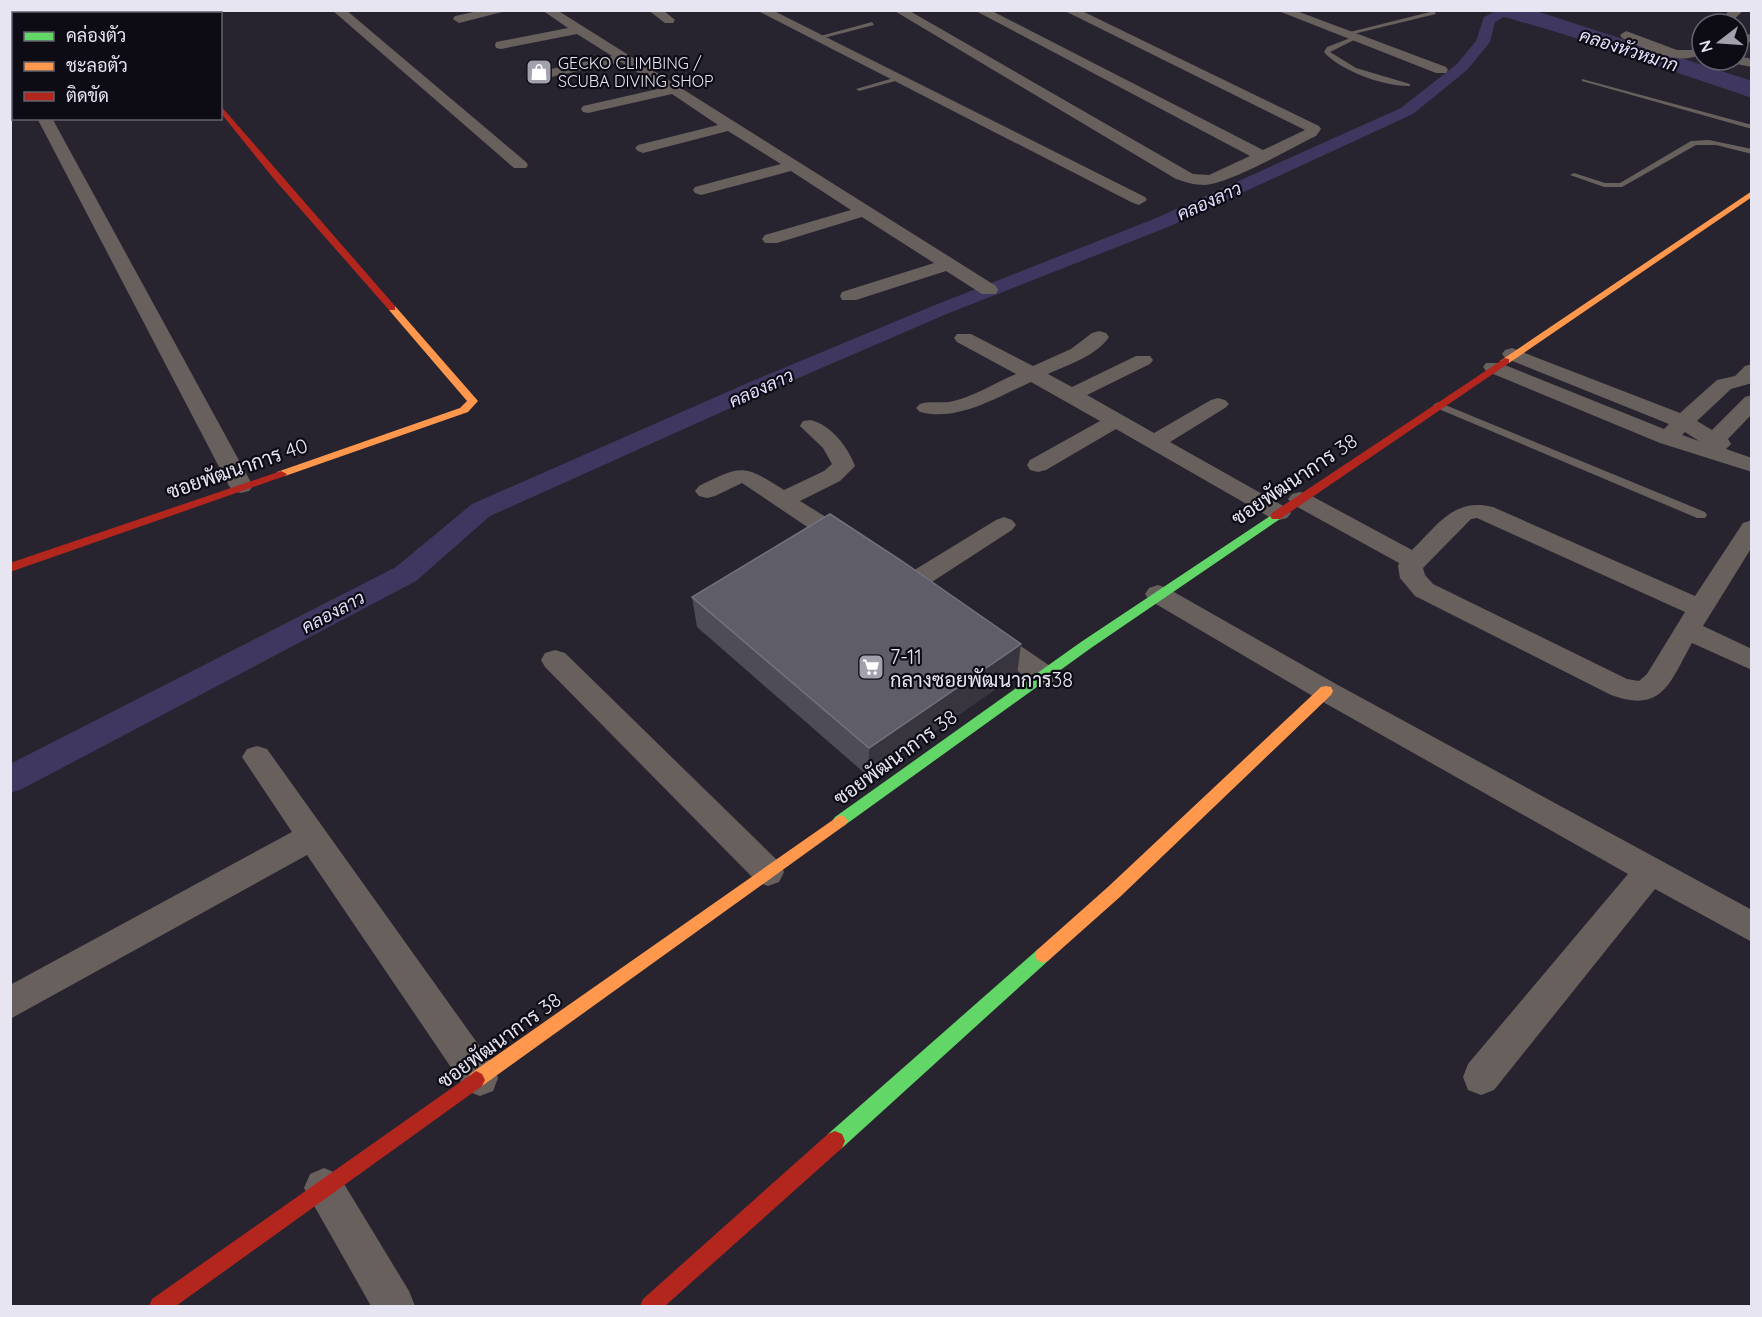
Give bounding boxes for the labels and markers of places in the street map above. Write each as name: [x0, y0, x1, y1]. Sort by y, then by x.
place label: GECKO CLIMBING / SCUBA DIVING SHOP: [558, 53, 714, 91]
shop icon: GECKO CLIMBING / SCUBA DIVING SHOP: [524, 57, 554, 87]
place label: 7-11 กลางซอยพัฒนาการ38: [890, 644, 1073, 692]
supermarket icon: 7-11 กลางซอยพัฒนาการ38: [856, 652, 886, 682]

